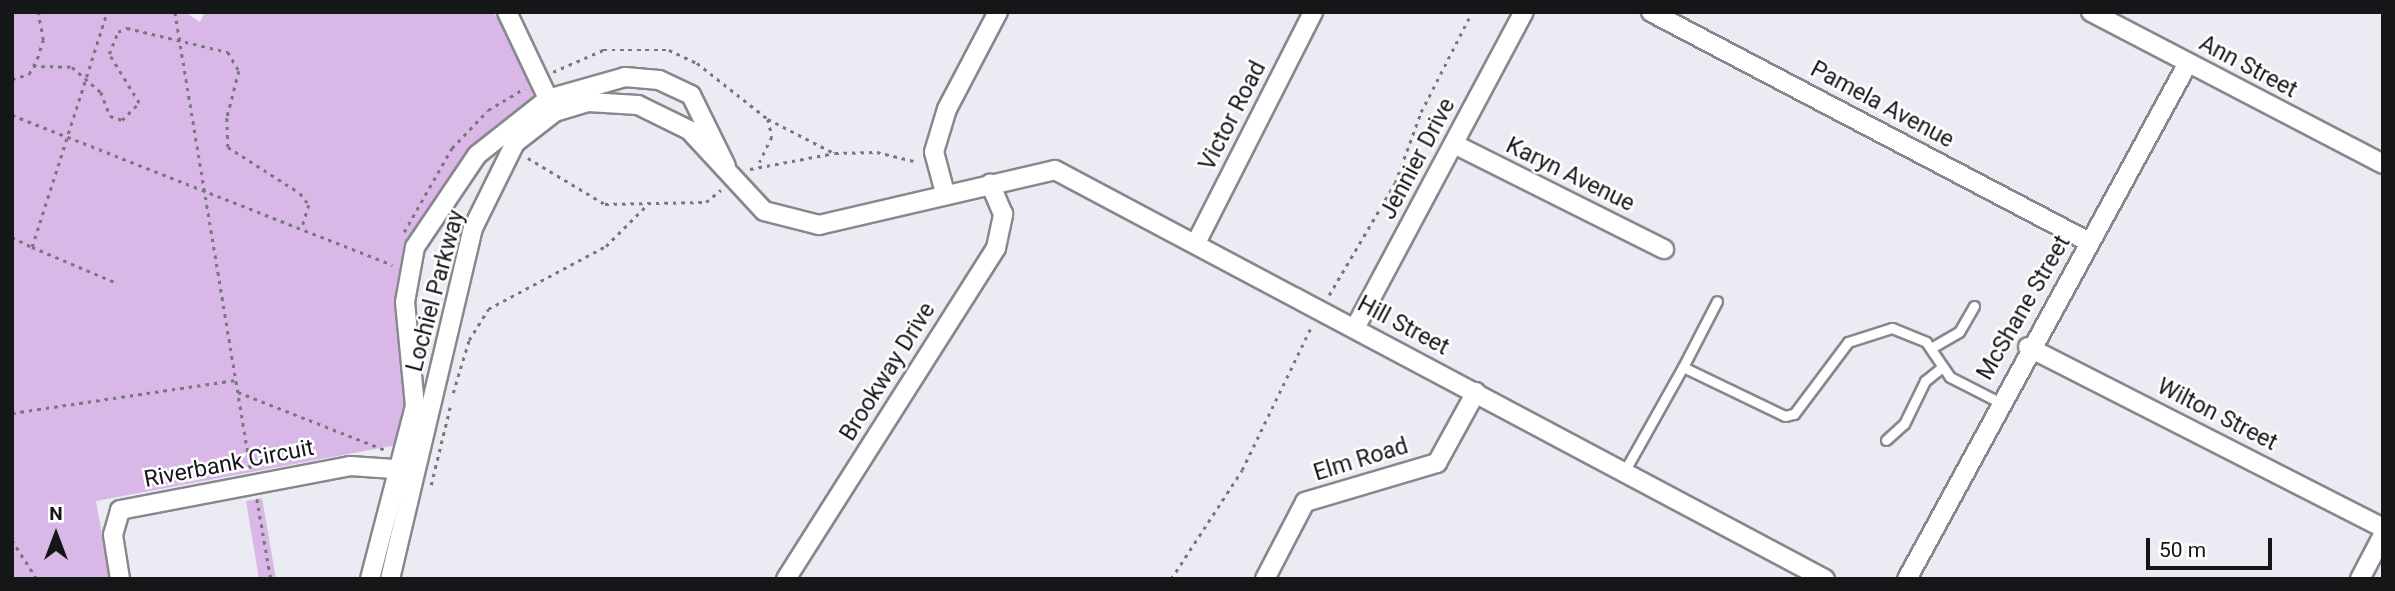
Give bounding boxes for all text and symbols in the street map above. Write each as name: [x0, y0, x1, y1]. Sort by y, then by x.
street label: Ann Street: [2194, 30, 2302, 104]
street label: Pamela Avenue: [1806, 56, 1958, 154]
street label: Victor Road: [1194, 57, 1272, 175]
street label: Jennier Drive: [1375, 94, 1461, 224]
street label: Karyn Avenue: [1501, 132, 1639, 218]
street label: Lochiel Parkway: [401, 207, 471, 375]
street label: McShane Street: [1971, 231, 2077, 385]
street label: Hill Street: [1353, 290, 1453, 362]
street label: Brookway Drive: [835, 298, 941, 446]
street label: Wilton Street: [2152, 373, 2282, 457]
street label: Elm Road: [1310, 433, 1412, 487]
street label: Riverbank Circuit: [142, 434, 316, 494]
north arrow: [21, 500, 91, 570]
text: N: [49, 502, 63, 525]
scale bar: [2150, 524, 2276, 568]
text: 50 m: [2159, 538, 2206, 562]

